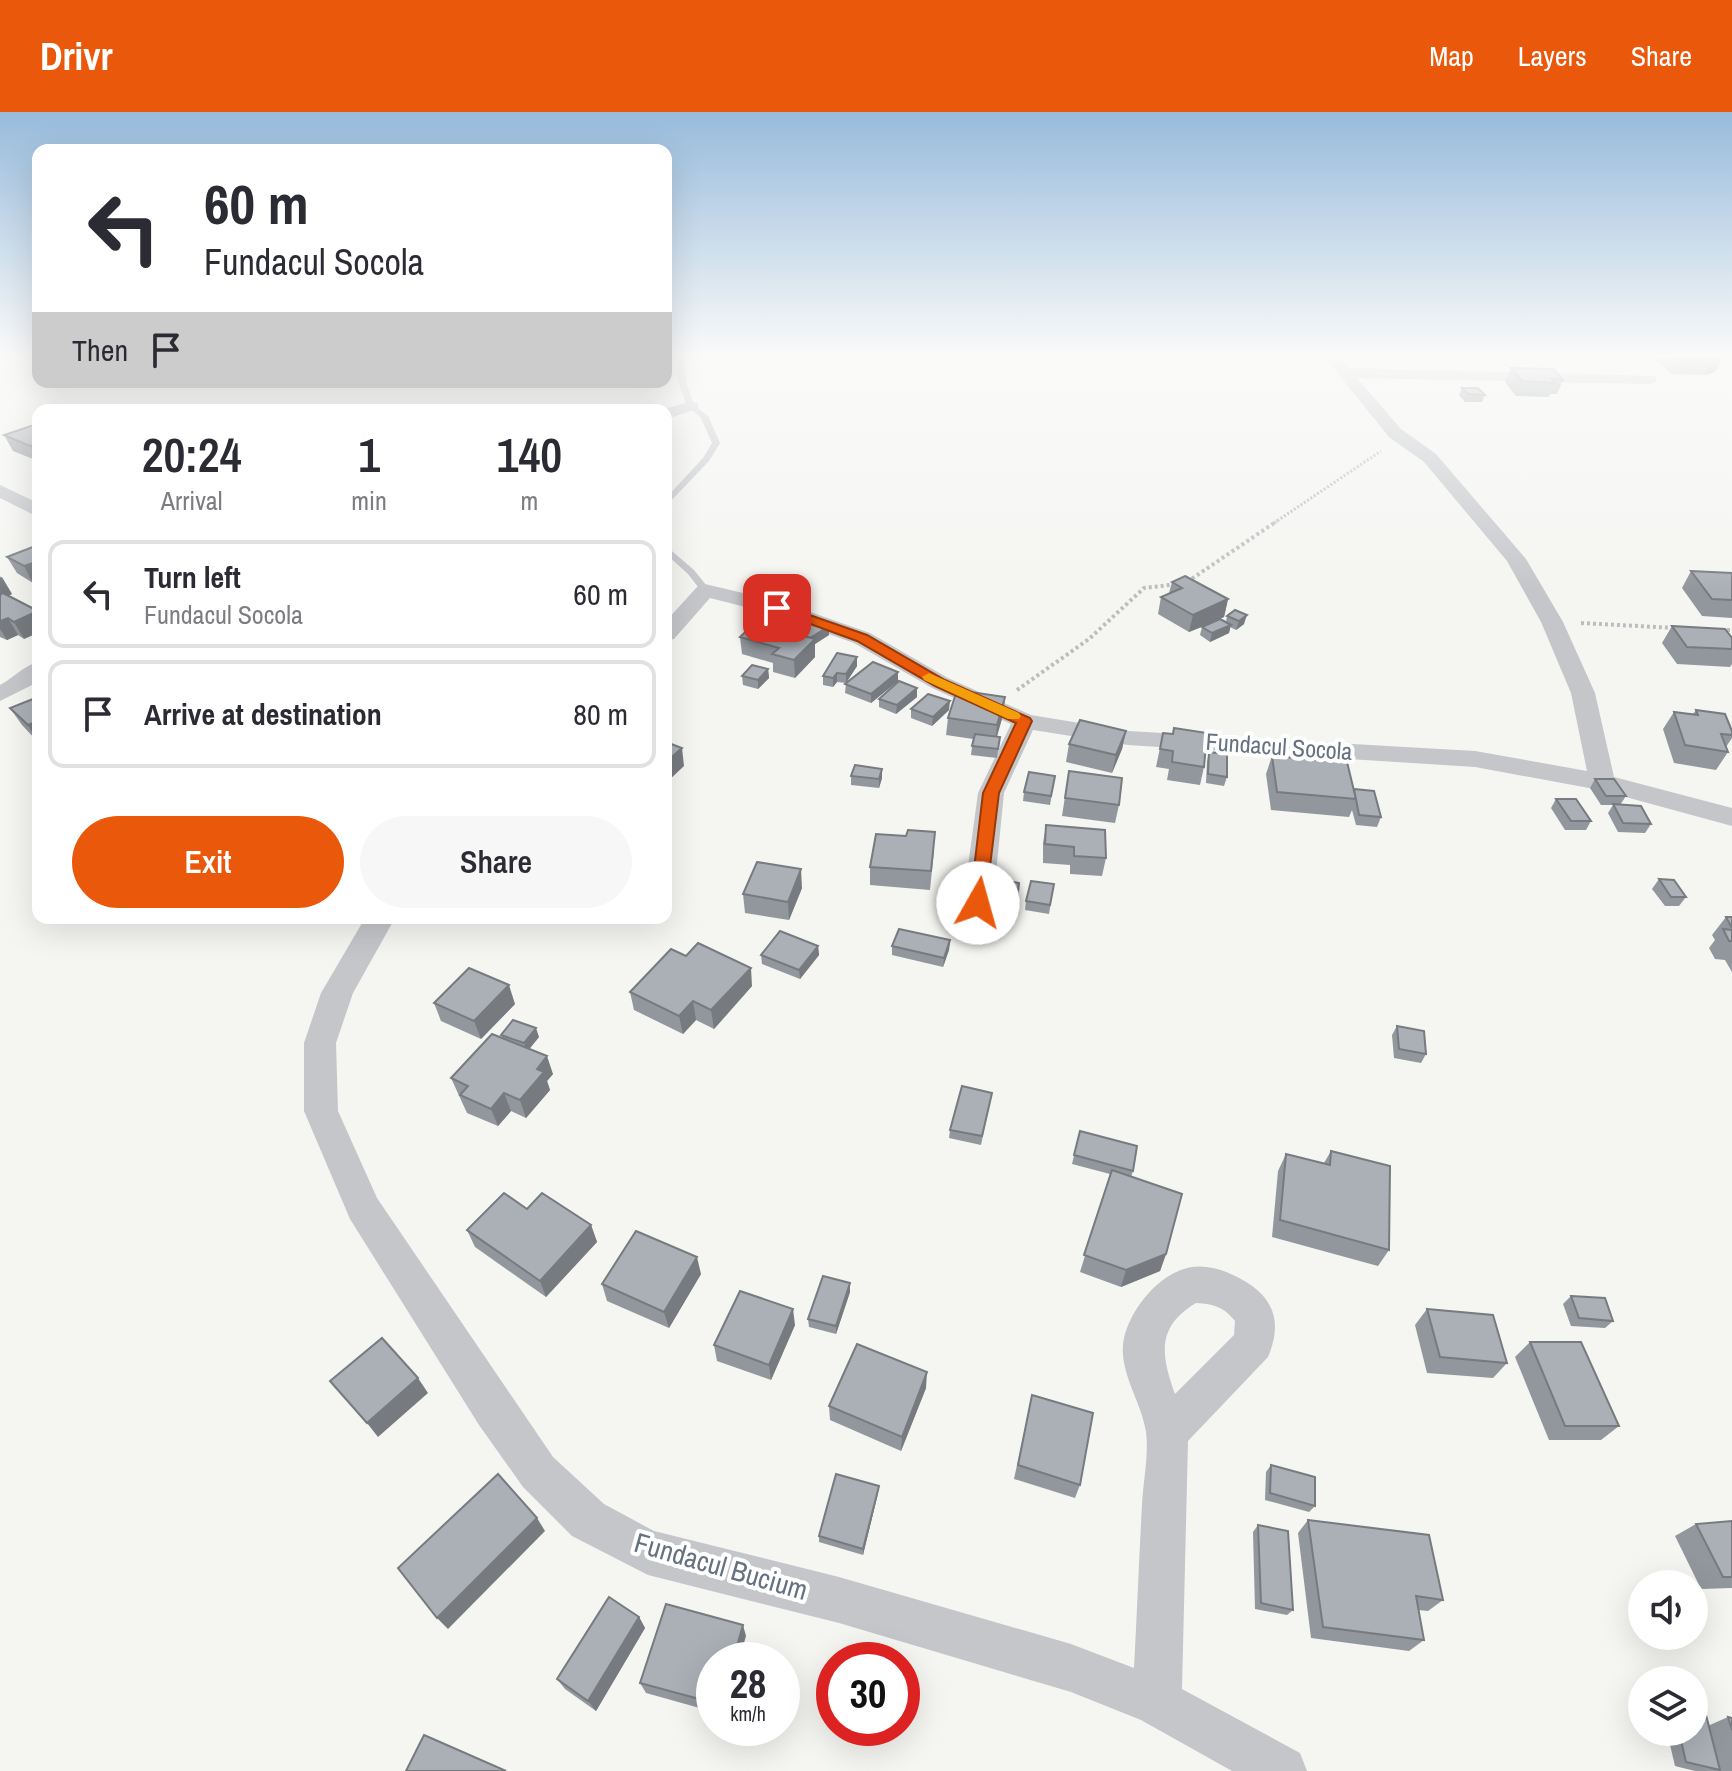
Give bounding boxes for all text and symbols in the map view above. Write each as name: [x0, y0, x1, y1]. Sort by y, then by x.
text: Drivr: [40, 31, 113, 82]
text: Map: [1429, 37, 1474, 75]
text: Layers: [1518, 37, 1587, 75]
text: Share: [1631, 37, 1692, 75]
text: 60 m: [204, 166, 309, 241]
icon: left: [72, 176, 176, 280]
text: Fundacul Socola: [204, 238, 424, 286]
icon: arrive: [144, 328, 188, 372]
text: Then: [72, 330, 128, 370]
text: 20:24: [142, 422, 242, 487]
text: 1: [358, 422, 380, 487]
text: 140: [497, 422, 562, 487]
text: Arrival: [161, 483, 222, 518]
text: min: [351, 483, 387, 518]
text: m: [521, 483, 538, 518]
text: Turn left: [144, 557, 241, 597]
icon: left: [76, 572, 120, 616]
text: 60 m: [573, 574, 628, 614]
pin: [743, 574, 811, 642]
icon: arrive: [755, 586, 799, 630]
text: Fundacul Socola: [144, 597, 303, 632]
icon: arrive: [76, 692, 120, 736]
text: Arrive at destination: [144, 694, 382, 734]
text: 80 m: [573, 694, 628, 734]
street label: Fundacul Socola: [1205, 725, 1353, 767]
button: Exit: [72, 816, 344, 908]
button: Share: [360, 816, 632, 908]
position arrow: [936, 861, 1020, 945]
street label: Fundacul Bucium: [630, 1523, 812, 1609]
map controls: [1628, 1570, 1708, 1746]
button: sound: [1628, 1570, 1708, 1650]
speed limit sign: 30: [816, 1642, 920, 1746]
text: 28: [730, 1657, 766, 1710]
button: layers: [1628, 1666, 1708, 1746]
text: km/h: [730, 1700, 766, 1727]

